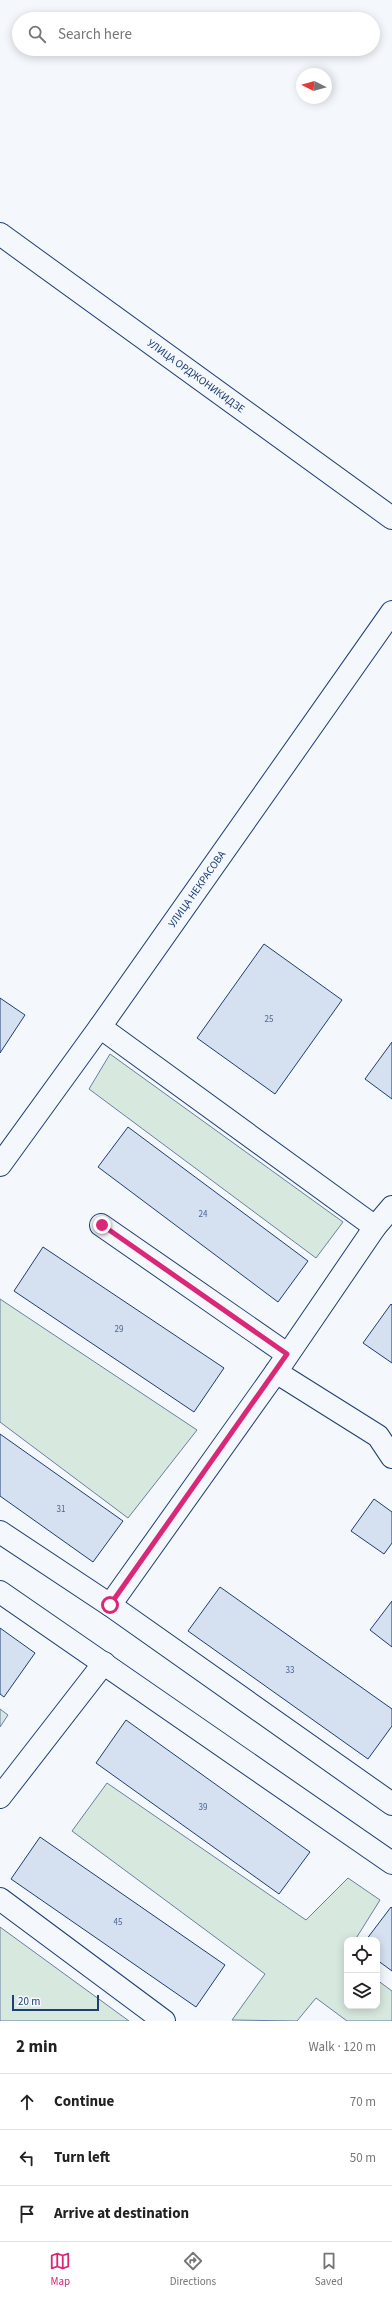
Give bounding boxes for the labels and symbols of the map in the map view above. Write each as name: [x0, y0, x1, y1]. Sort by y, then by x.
north arrow: [296, 68, 332, 104]
street label: УЛИЦА ОРДЖОНИКИДЗЕ: [144, 335, 248, 417]
street label: УЛИЦА НЕКРАСОВА: [165, 847, 229, 931]
house number: 25: [265, 1013, 274, 1026]
house number: 24: [199, 1208, 208, 1221]
route end: [93, 1216, 111, 1234]
house number: 29: [115, 1323, 124, 1336]
house number: 31: [57, 1503, 65, 1516]
route start: [101, 1596, 119, 1614]
house number: 33: [286, 1664, 295, 1677]
house number: 39: [199, 1801, 208, 1814]
house number: 45: [114, 1916, 123, 1929]
scale bar: [12, 1993, 99, 2012]

